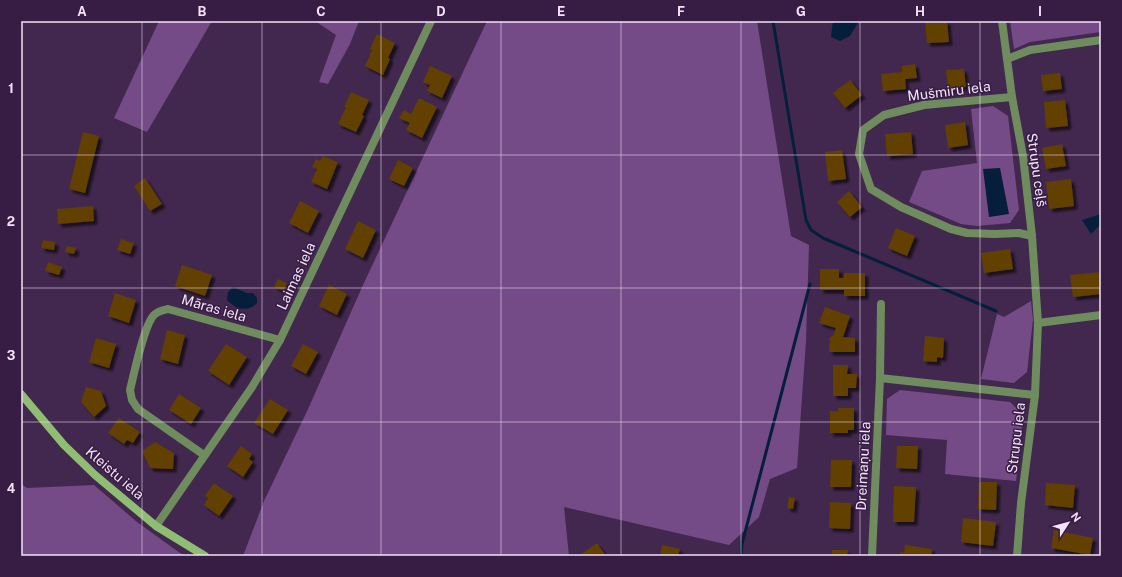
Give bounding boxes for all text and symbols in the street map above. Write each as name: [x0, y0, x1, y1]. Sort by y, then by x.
text: A: [77, 4, 87, 19]
text: B: [198, 4, 207, 19]
text: C: [316, 4, 326, 19]
text: D: [436, 4, 446, 19]
text: E: [557, 4, 565, 19]
text: F: [677, 4, 685, 19]
text: G: [796, 4, 806, 19]
text: H: [915, 4, 925, 19]
text: I: [1038, 4, 1042, 19]
street label: Mušmiru iela: [907, 78, 991, 104]
text: 1: [8, 81, 14, 96]
street label: Strupu ceļš: [1024, 132, 1050, 208]
text: 2: [7, 214, 15, 229]
street label: Laimas iela: [273, 240, 319, 312]
street label: Māras iela: [180, 291, 248, 325]
text: 3: [7, 348, 16, 363]
street label: Strupu iela: [1004, 402, 1028, 474]
street label: Dreimaņu iela: [853, 421, 873, 511]
street label: Kleistu iela: [83, 443, 147, 503]
text: 4: [7, 481, 16, 496]
north arrow: [1048, 503, 1088, 543]
text: N: [1069, 510, 1083, 524]

